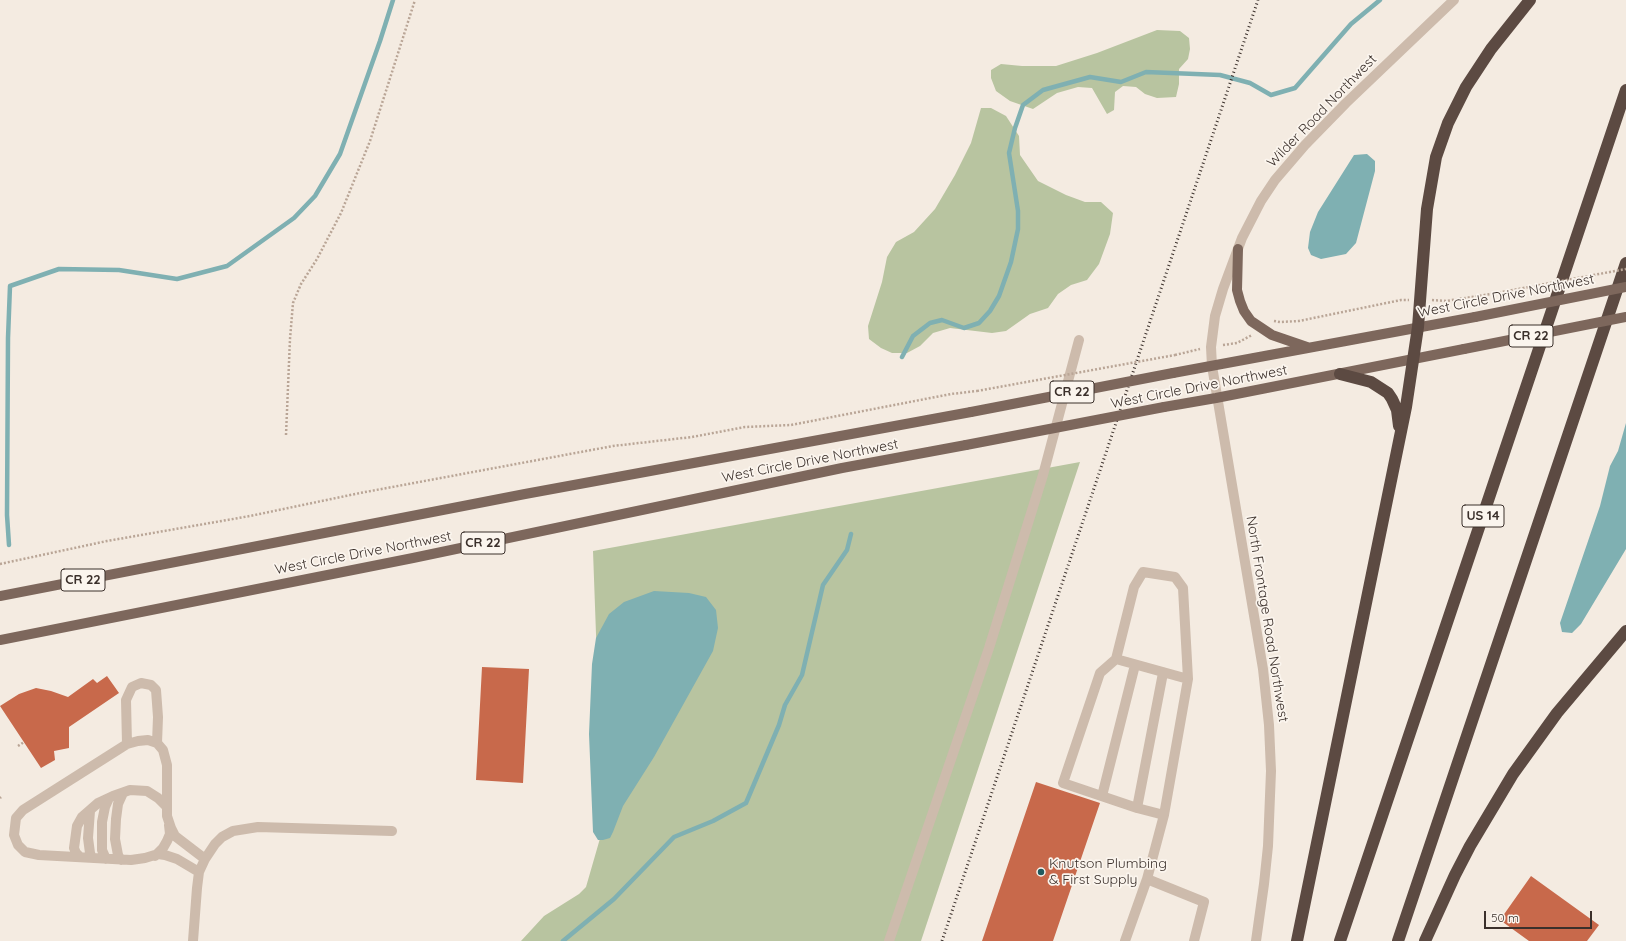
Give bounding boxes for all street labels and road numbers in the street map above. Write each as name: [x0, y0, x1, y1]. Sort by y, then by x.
street label: Wilder Road Northwest: [1264, 51, 1380, 171]
street label: West Circle Drive Northwest: [1416, 271, 1596, 321]
road number: CR 22: [1509, 325, 1553, 347]
street label: West Circle Drive Northwest: [1109, 362, 1289, 412]
road number: CR 22: [1050, 381, 1094, 403]
street label: West Circle Drive Northwest: [720, 436, 900, 486]
road number: US 14: [1462, 505, 1504, 527]
street label: North Frontage Road Northwest: [1242, 515, 1292, 723]
street label: West Circle Drive Northwest: [273, 528, 453, 578]
road number: CR 22: [461, 532, 505, 554]
road number: CR 22: [61, 569, 105, 591]

